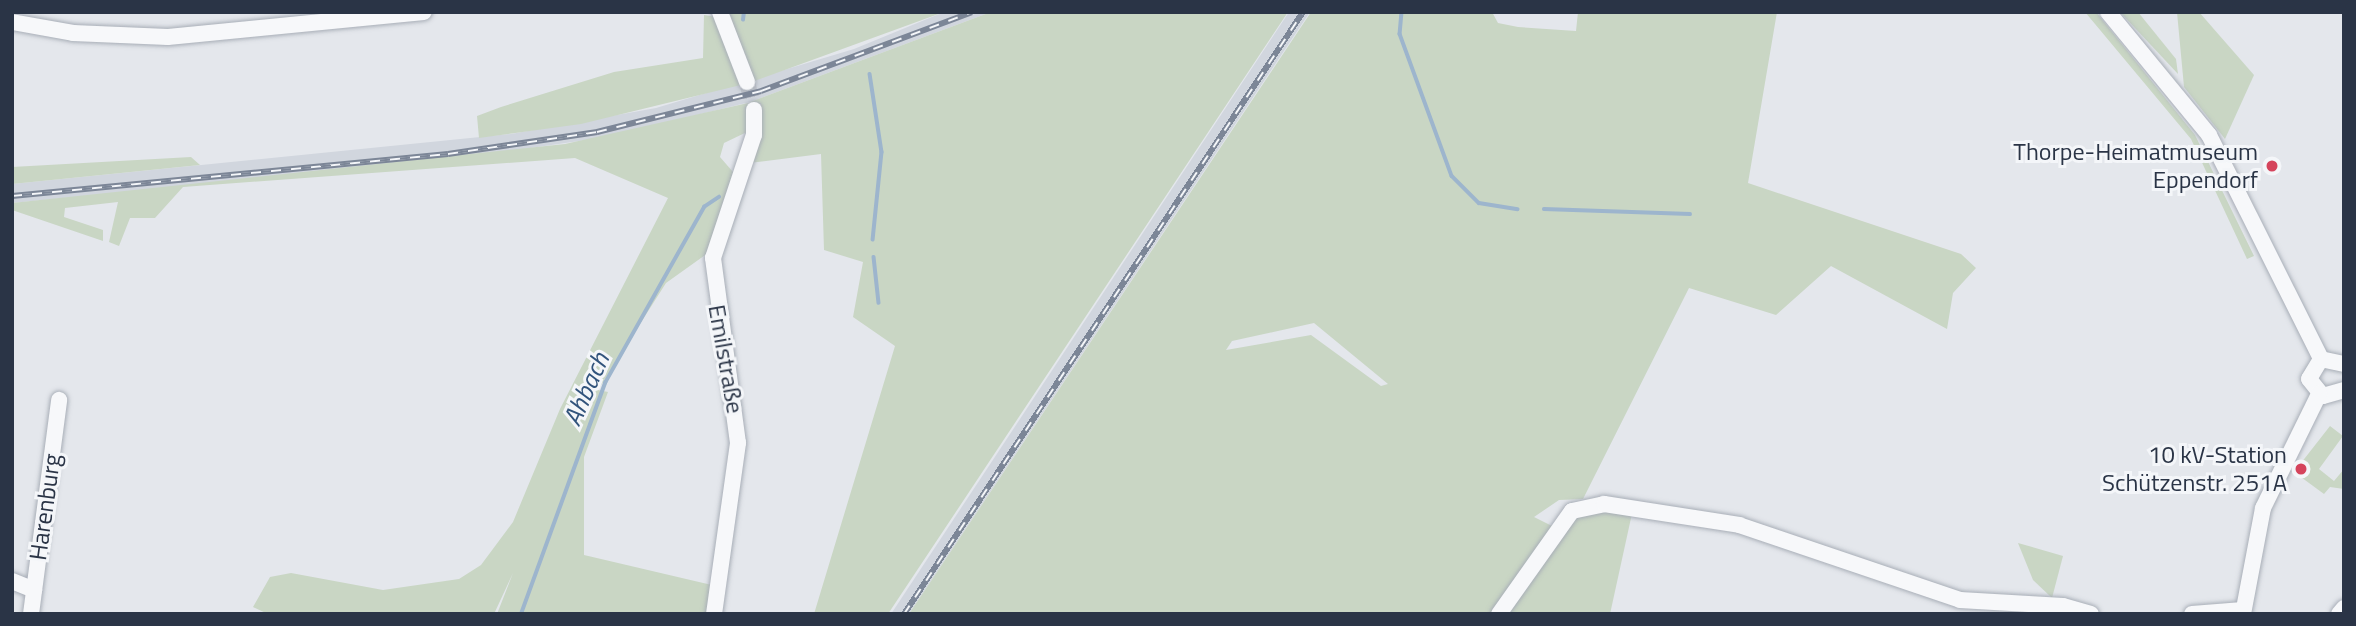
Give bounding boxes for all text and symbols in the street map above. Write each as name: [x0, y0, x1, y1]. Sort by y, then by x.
place label: Thorpe-Heimatmuseum Eppendorf: [2013, 138, 2258, 194]
marker: Thorpe-Heimatmuseum Eppendorf: [2264, 158, 2280, 174]
street label: Emilstraße: [702, 302, 750, 416]
water label: Ahbach: [556, 348, 616, 430]
place label: 10 kV-Station Schützenstr. 251A: [2102, 441, 2287, 497]
street label: Harenburg: [23, 452, 67, 562]
marker: 10 kV-Station Schützenstr. 251A: [2293, 461, 2309, 477]

